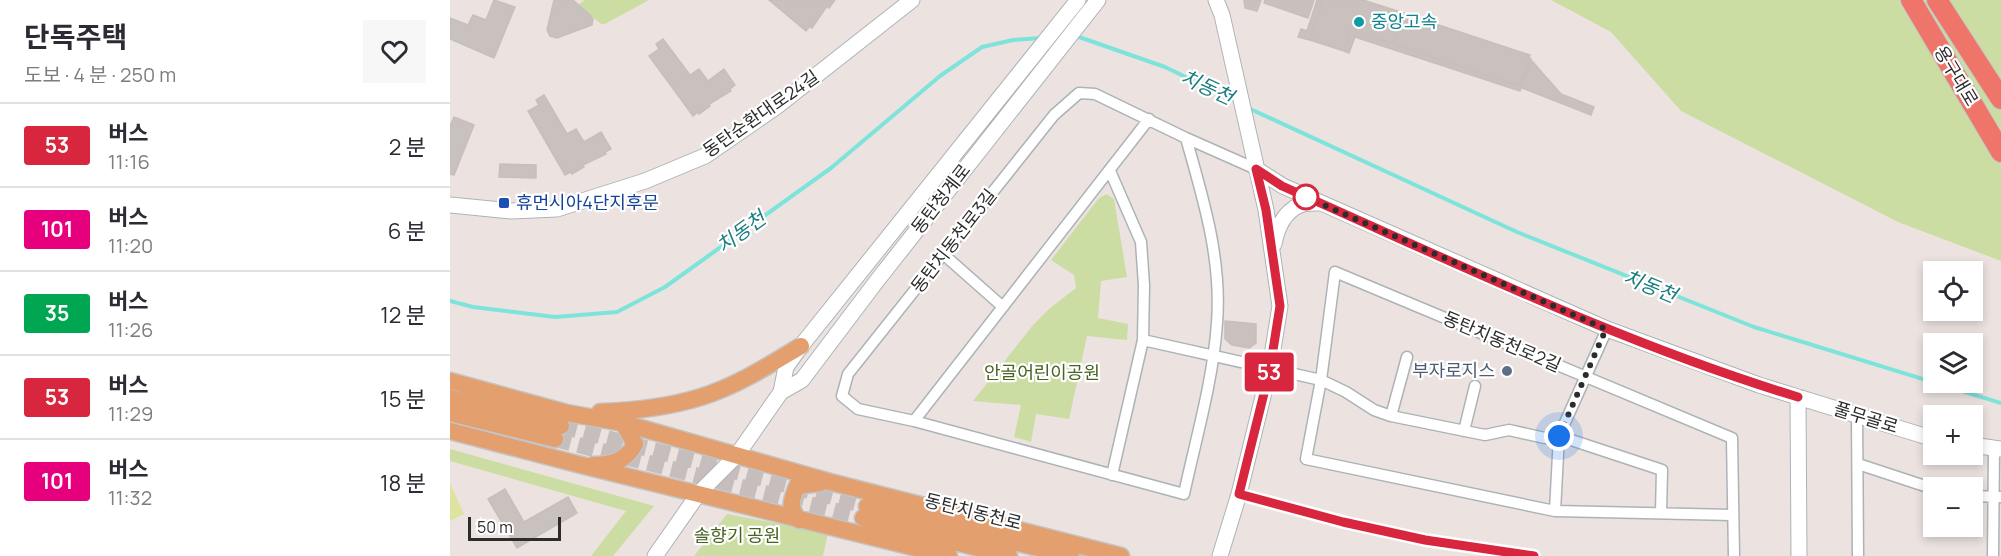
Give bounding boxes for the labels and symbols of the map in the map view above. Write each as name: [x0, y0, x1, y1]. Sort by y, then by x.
place label: 중앙고속: [1371, 9, 1437, 33]
marker: 중앙고속: [1352, 15, 1366, 29]
street label: 용구대로: [1930, 41, 1984, 110]
water label: 치동천: [1176, 63, 1240, 112]
street label: 동탄순환대로24길: [698, 64, 823, 162]
street label: 동탄청계로: [905, 158, 975, 238]
street label: 동탄치동천로3길: [905, 183, 1001, 297]
unlabelled marker: [1293, 184, 1319, 210]
place label: 휴먼시아4단지후문: [516, 190, 659, 214]
marker: 휴먼시아4단지후문: [497, 196, 511, 210]
water label: 치동천: [710, 203, 773, 259]
water label: 치동천: [1620, 263, 1683, 309]
street label: 동탄치동천로2길: [1440, 305, 1565, 377]
line badge: 53: [1242, 352, 1296, 392]
place label: 부자로지스: [1412, 358, 1495, 382]
park label: 안골어린이공원: [984, 360, 1100, 384]
marker: 부자로지스: [1500, 364, 1514, 378]
street label: 풀무골로: [1831, 396, 1901, 438]
your location: [1544, 421, 1574, 451]
street label: 동탄치동천로: [922, 487, 1024, 535]
scale bar: [468, 514, 561, 542]
park label: 솔향기 공원: [694, 523, 780, 547]

